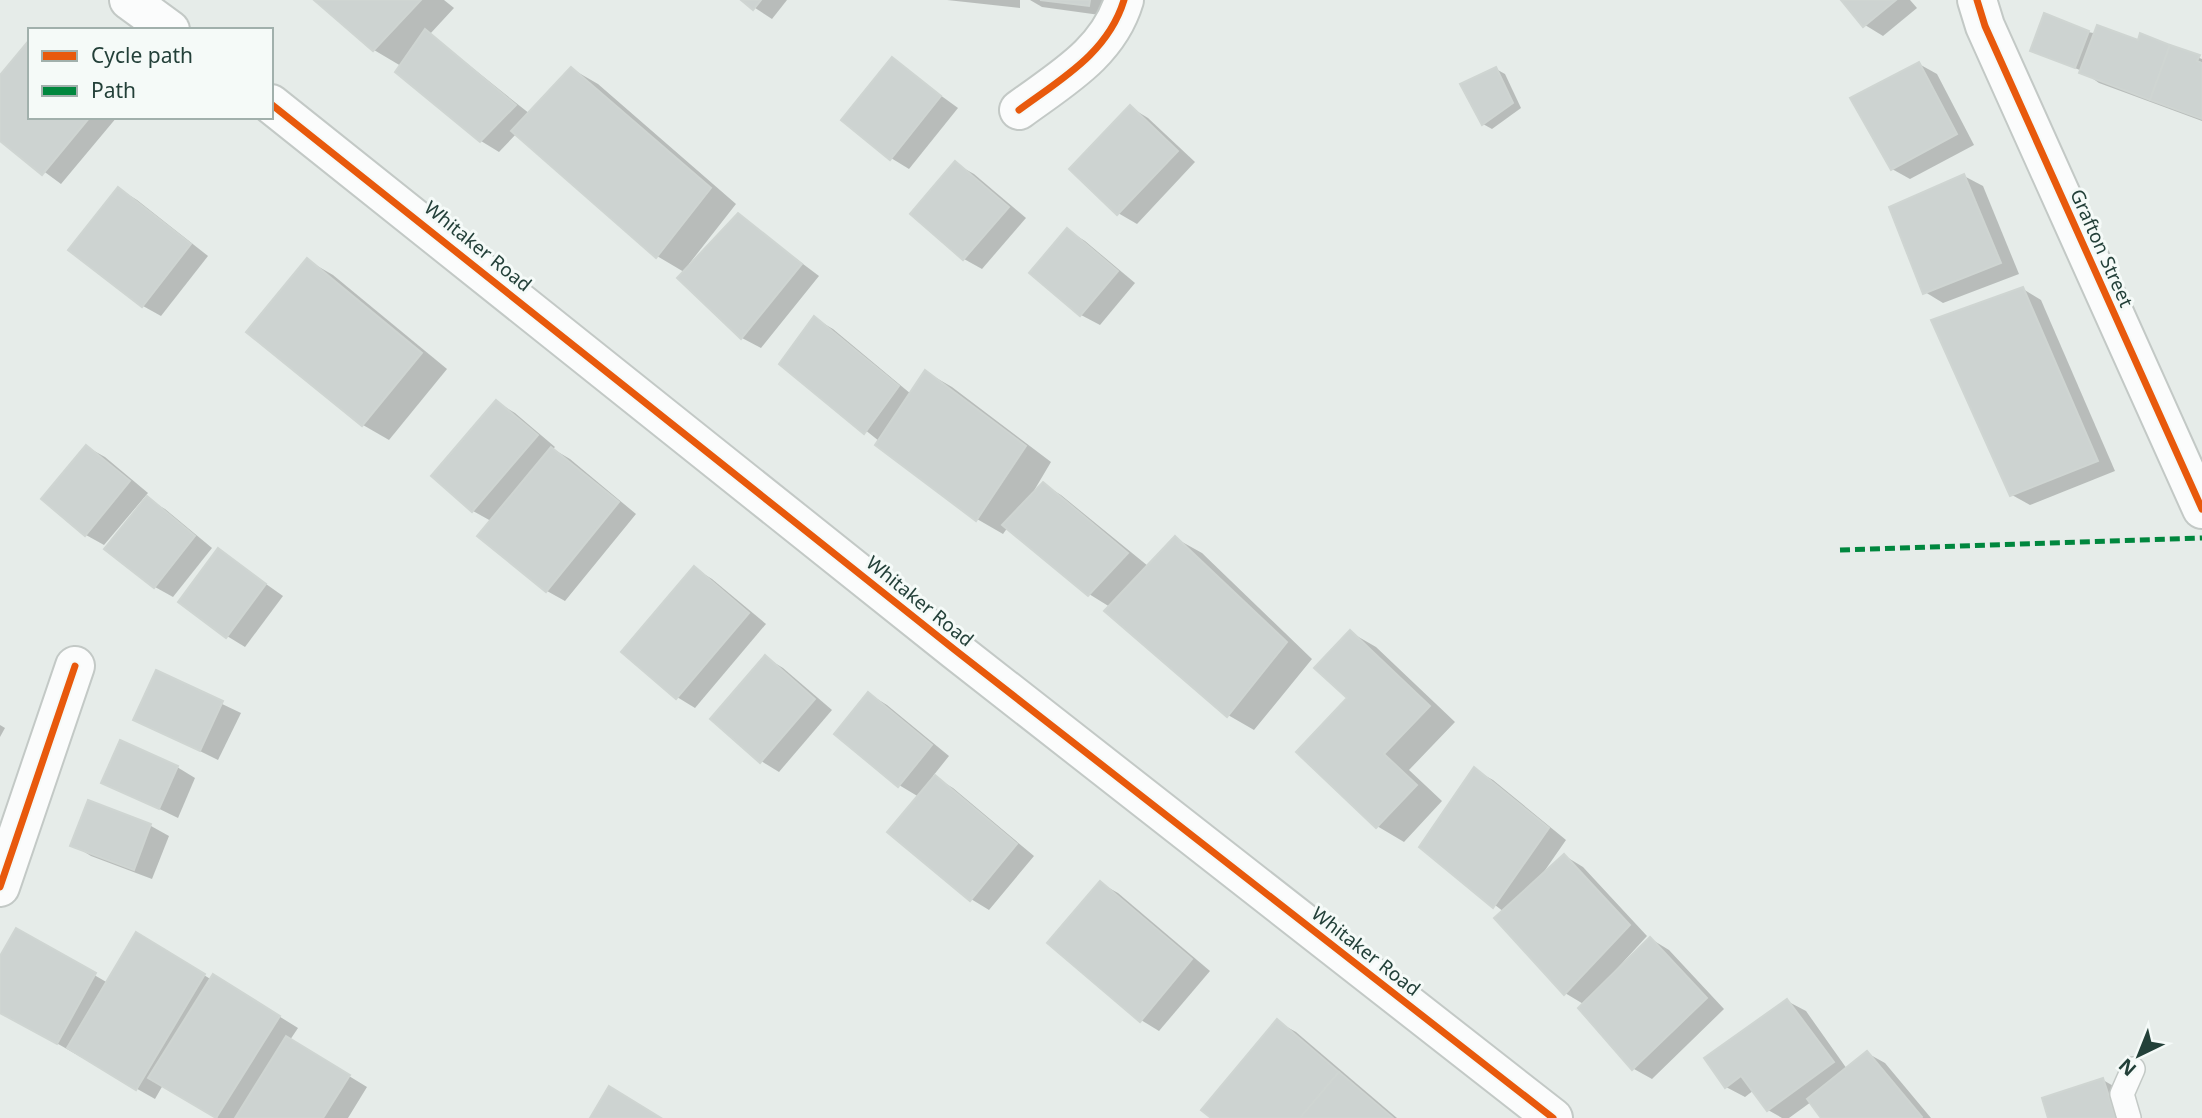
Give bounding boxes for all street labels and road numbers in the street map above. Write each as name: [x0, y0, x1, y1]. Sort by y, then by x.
street label: Grafton Street: [2064, 185, 2140, 311]
street label: Whitaker Road: [419, 195, 537, 297]
street label: Whitaker Road: [861, 550, 979, 652]
street label: Whitaker Road: [1306, 900, 1426, 1002]

